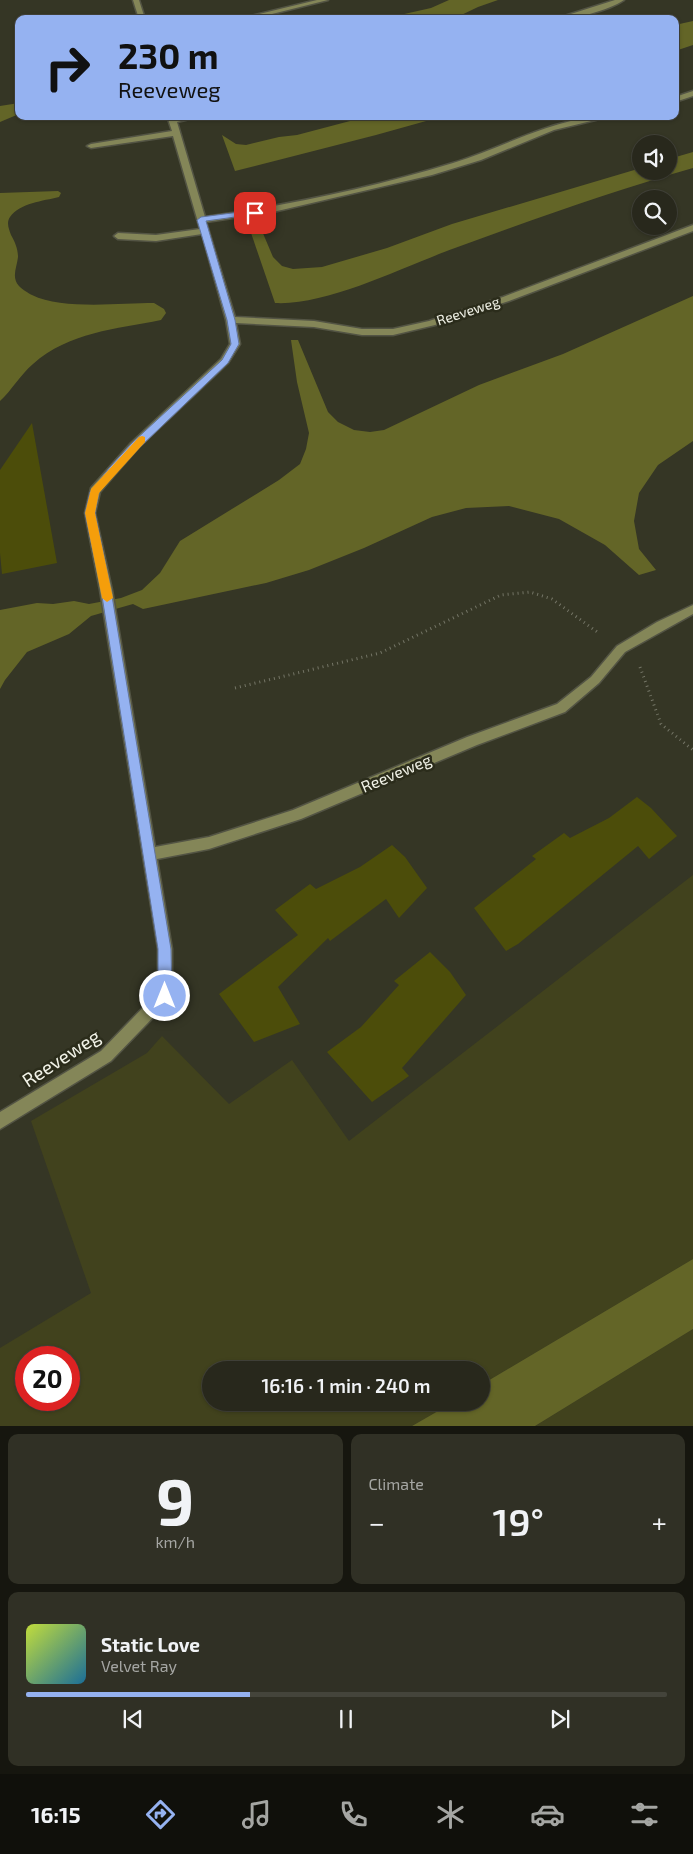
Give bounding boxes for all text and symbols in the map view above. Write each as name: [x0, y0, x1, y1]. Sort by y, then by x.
text: 230 m: [118, 34, 219, 76]
icon: right: [35, 35, 100, 100]
text: Reeveweg: [118, 76, 221, 102]
map controls: [632, 135, 677, 235]
button: sound: [632, 135, 677, 180]
button: search: [632, 190, 677, 235]
pin: [234, 192, 276, 234]
icon: arrive: [241, 199, 269, 227]
street label: Reeveweg: [434, 292, 502, 329]
street label: Reeveweg: [358, 749, 434, 796]
position arrow: [138, 969, 190, 1021]
street label: Reeveweg: [17, 1024, 104, 1091]
speed limit sign: 20: [15, 1346, 80, 1411]
text: 16:16 · 1 min · 240 m: [261, 1374, 431, 1397]
text: 9: [156, 1460, 194, 1538]
text: Climate: [369, 1474, 424, 1493]
text: 19°: [493, 1498, 544, 1544]
text: −: [369, 1505, 385, 1539]
text: +: [652, 1505, 667, 1539]
text: km/h: [155, 1532, 195, 1551]
text: Static Love: [101, 1633, 200, 1656]
text: Velvet Ray: [101, 1656, 177, 1675]
icon: previous: [119, 1705, 147, 1733]
icon: pause: [332, 1705, 360, 1733]
icon: next: [546, 1705, 574, 1733]
icon: directions: [143, 1797, 178, 1832]
icon: music: [239, 1797, 274, 1832]
icon: phone: [336, 1797, 371, 1832]
icon: climate: [433, 1797, 468, 1832]
icon: car: [530, 1797, 565, 1832]
icon: filters: [627, 1797, 662, 1832]
text: 16:15: [31, 1801, 81, 1827]

